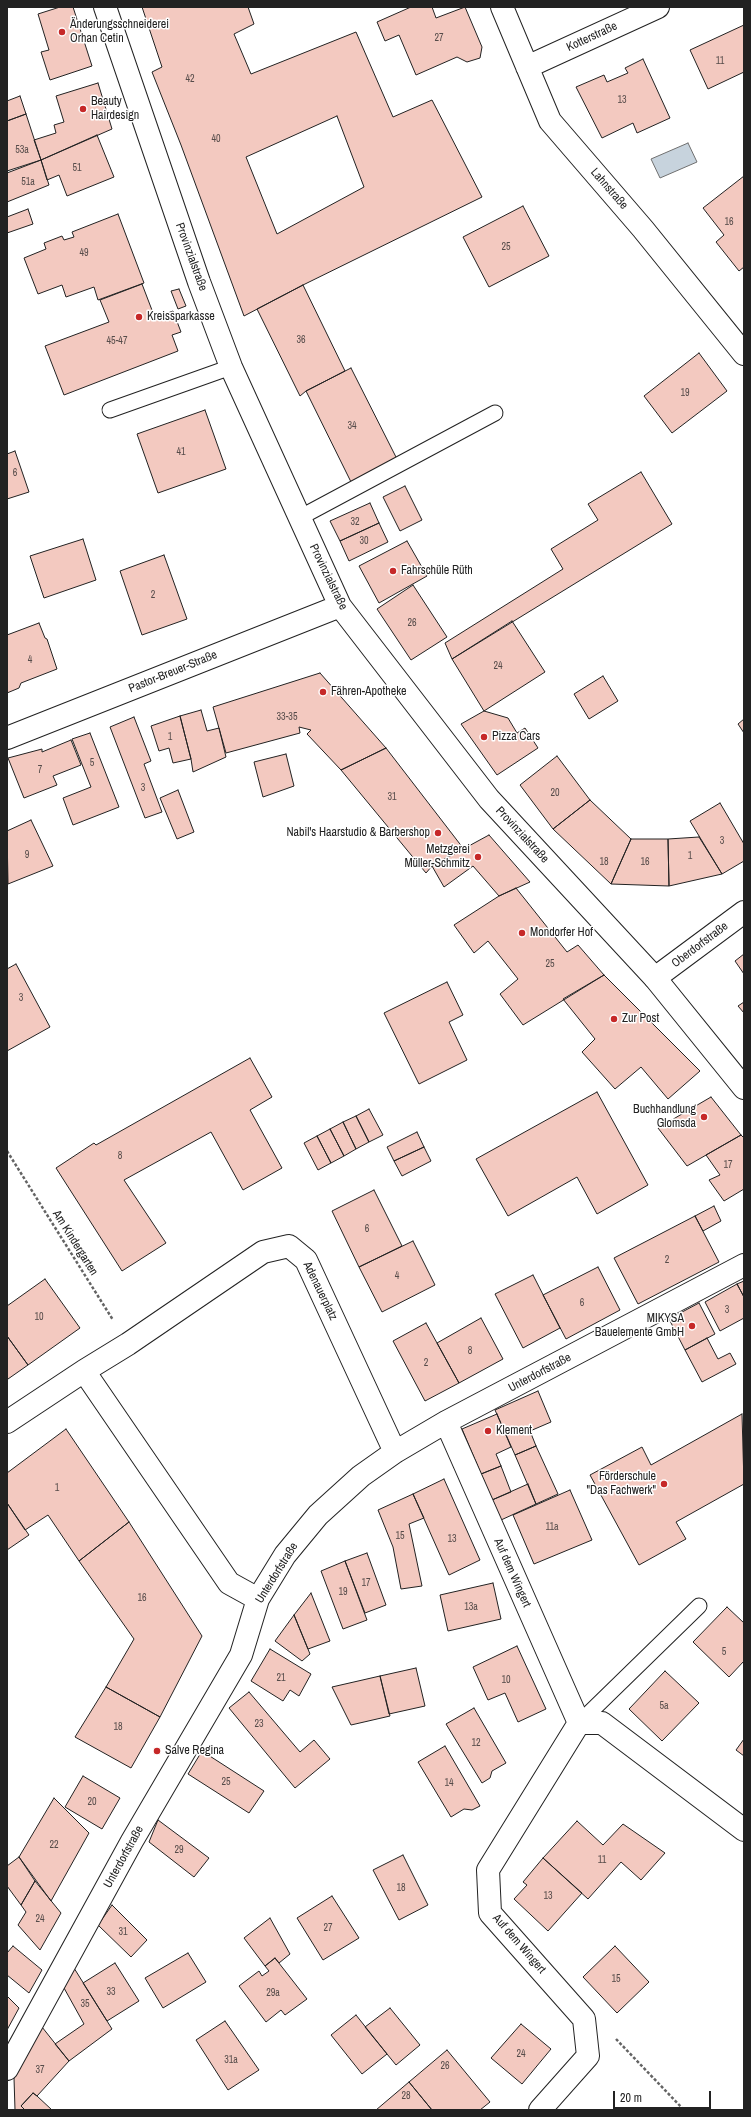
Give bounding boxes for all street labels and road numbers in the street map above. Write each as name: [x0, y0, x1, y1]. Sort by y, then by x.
street label: Kotterstraße: [564, 19, 620, 55]
street label: Lahnstraße: [587, 165, 631, 213]
street label: Provinzialstraße: [172, 221, 210, 293]
street label: Provinzialstraße: [306, 542, 350, 612]
street label: Pastor-Breuer-Straße: [127, 648, 219, 696]
street label: Provinzialstraße: [492, 804, 552, 866]
street label: Oberdorfstraße: [669, 919, 731, 971]
street label: Am Kindergarten: [49, 1208, 101, 1278]
street label: Adenauerplatz: [300, 1259, 340, 1323]
street label: Unterdorfstraße: [506, 1350, 574, 1396]
street label: Auf dem Wingert: [490, 1536, 534, 1610]
street label: Unterdorfstraße: [253, 1540, 301, 1606]
street label: Unterdorfstraße: [101, 1823, 147, 1891]
street label: Auf dem Wingert: [489, 1911, 549, 1977]

